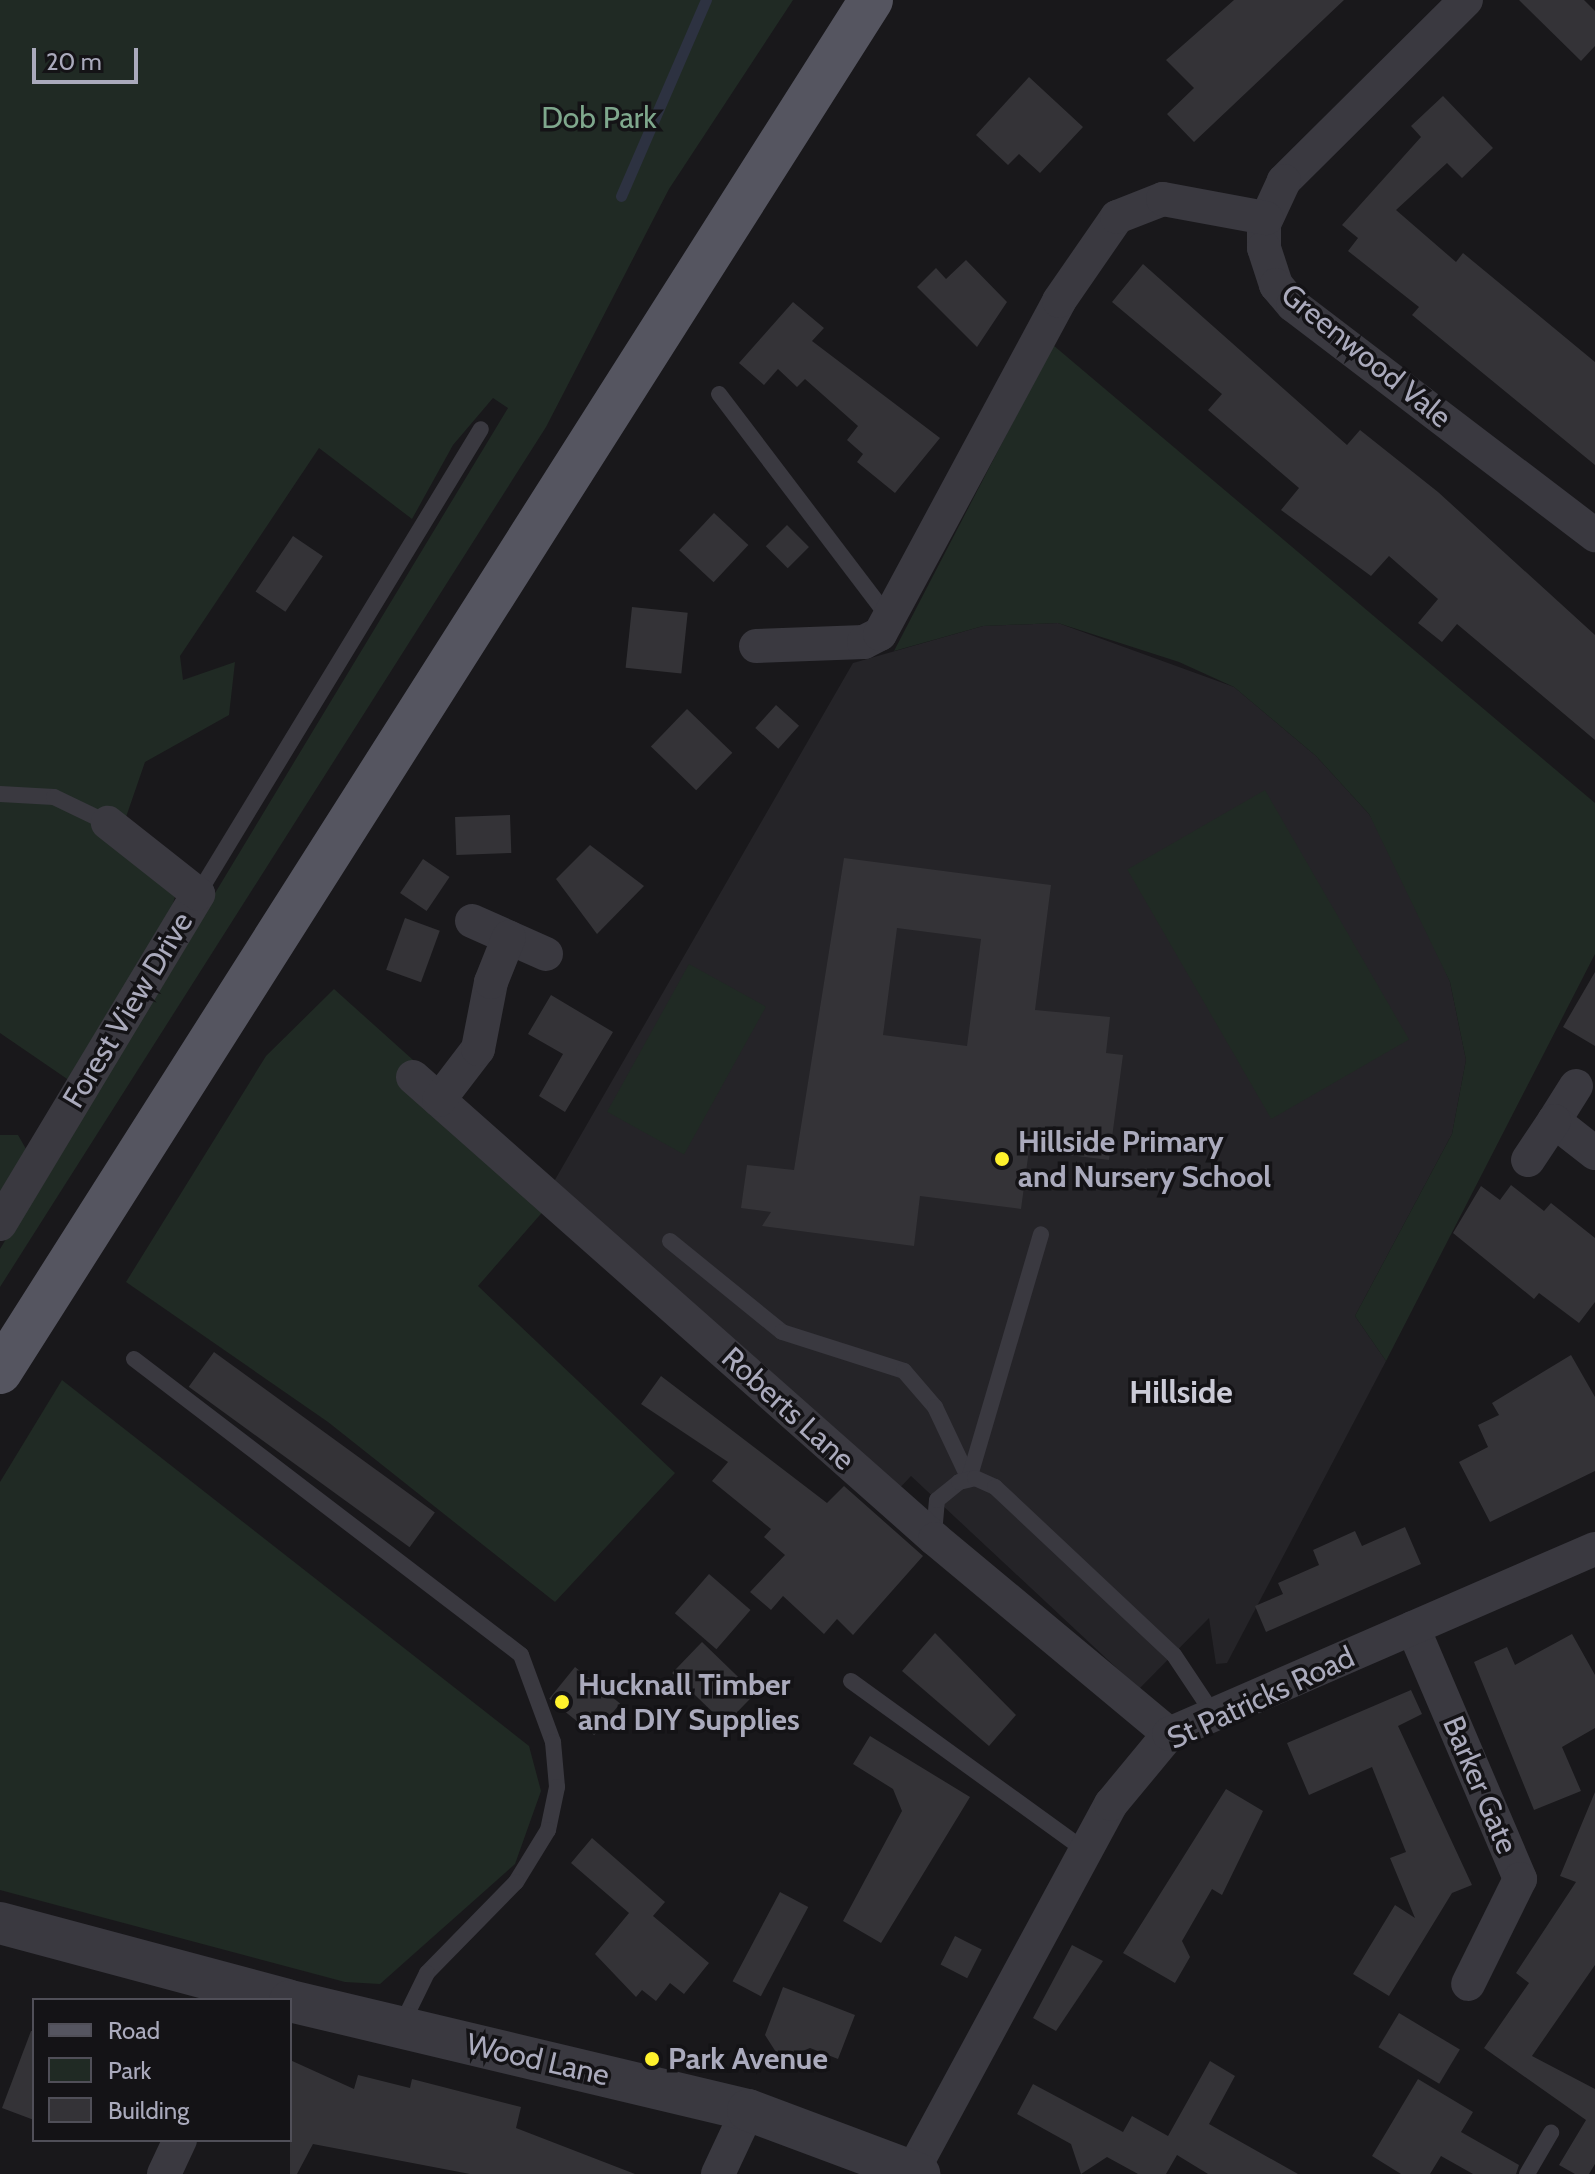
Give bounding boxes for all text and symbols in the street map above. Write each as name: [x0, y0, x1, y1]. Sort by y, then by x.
scale bar: [36, 32, 142, 82]
text: 20 m: [46, 47, 102, 76]
park label: Dob Park: [541, 100, 657, 136]
street label: Greenwood Vale: [1274, 277, 1458, 435]
street label: Forest View Drive: [55, 906, 201, 1114]
place label: Hillside Primary and Nursery School: [1018, 1124, 1271, 1194]
marker: Hillside Primary and Nursery School: [993, 1150, 1011, 1168]
street label: Roberts Lane: [714, 1340, 862, 1478]
district label: Hillside: [1129, 1373, 1233, 1411]
street label: St Patricks Road: [1162, 1639, 1360, 1757]
place label: Hucknall Timber and DIY Supplies: [578, 1667, 800, 1738]
marker: Hucknall Timber and DIY Supplies: [553, 1693, 571, 1711]
street label: Barker Gate: [1435, 1711, 1525, 1859]
legend: [32, 1998, 292, 2142]
text: Road: [108, 2016, 160, 2045]
street label: Wood Lane: [463, 2026, 613, 2094]
place label: Park Avenue: [668, 2041, 828, 2077]
marker: Park Avenue: [643, 2050, 661, 2068]
text: Park: [108, 2056, 151, 2085]
text: Building: [108, 2096, 189, 2125]

